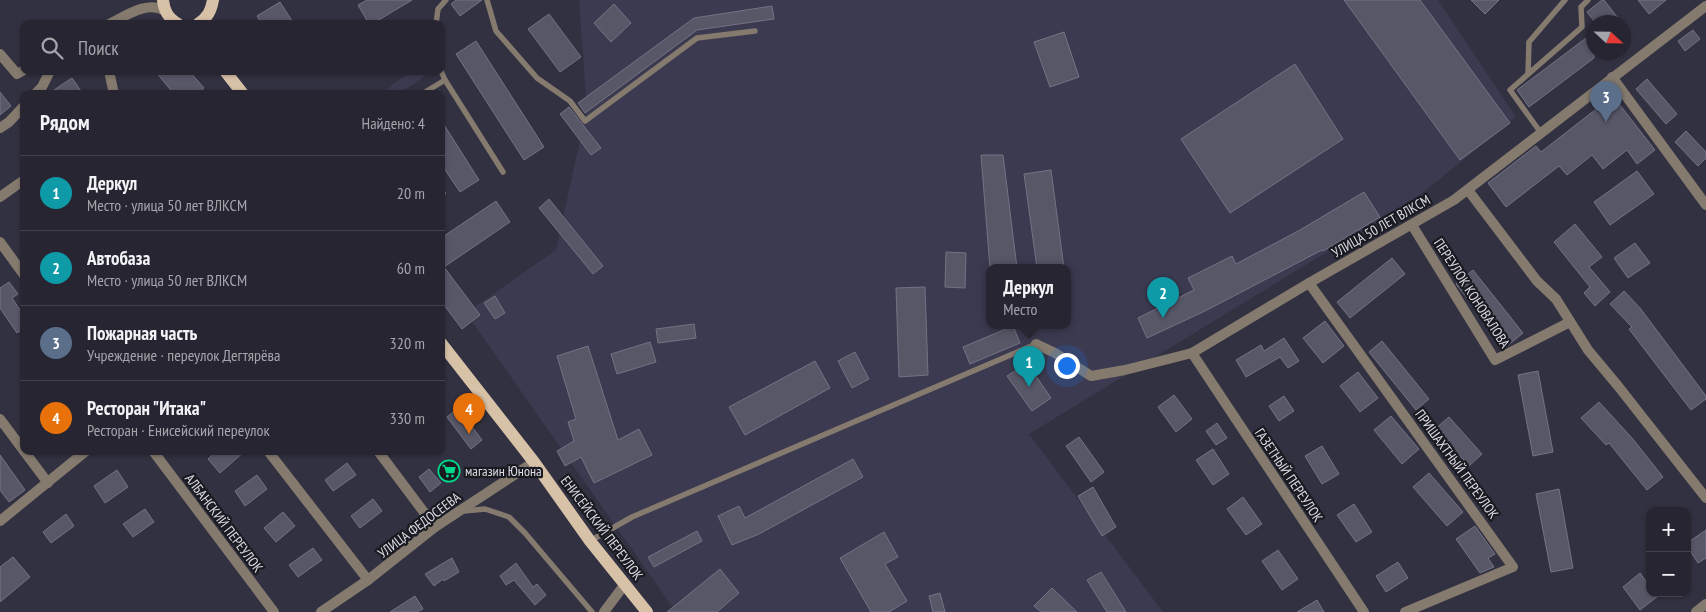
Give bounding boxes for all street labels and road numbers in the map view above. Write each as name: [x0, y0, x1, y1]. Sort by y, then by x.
street label: УЛИЦА 50 ЛЕТ ВЛКСМ: [1329, 191, 1433, 261]
street label: ПЕРЕУЛОК КОНОВАЛОВА: [1430, 235, 1514, 351]
street label: ПРИШАХТНЫЙ ПЕРЕУЛОК: [1411, 406, 1503, 522]
street label: ГАЗЕТНЫЙ ПЕРЕУЛОК: [1251, 425, 1327, 525]
street label: АЛБАНСКИЙ ПЕРЕУЛОК: [181, 470, 267, 576]
street label: ЕНИСЕЙСКИЙ ПЕРЕУЛОК: [557, 472, 647, 584]
street label: УЛИЦА ФЕДОСЕЕВА: [374, 488, 464, 562]

